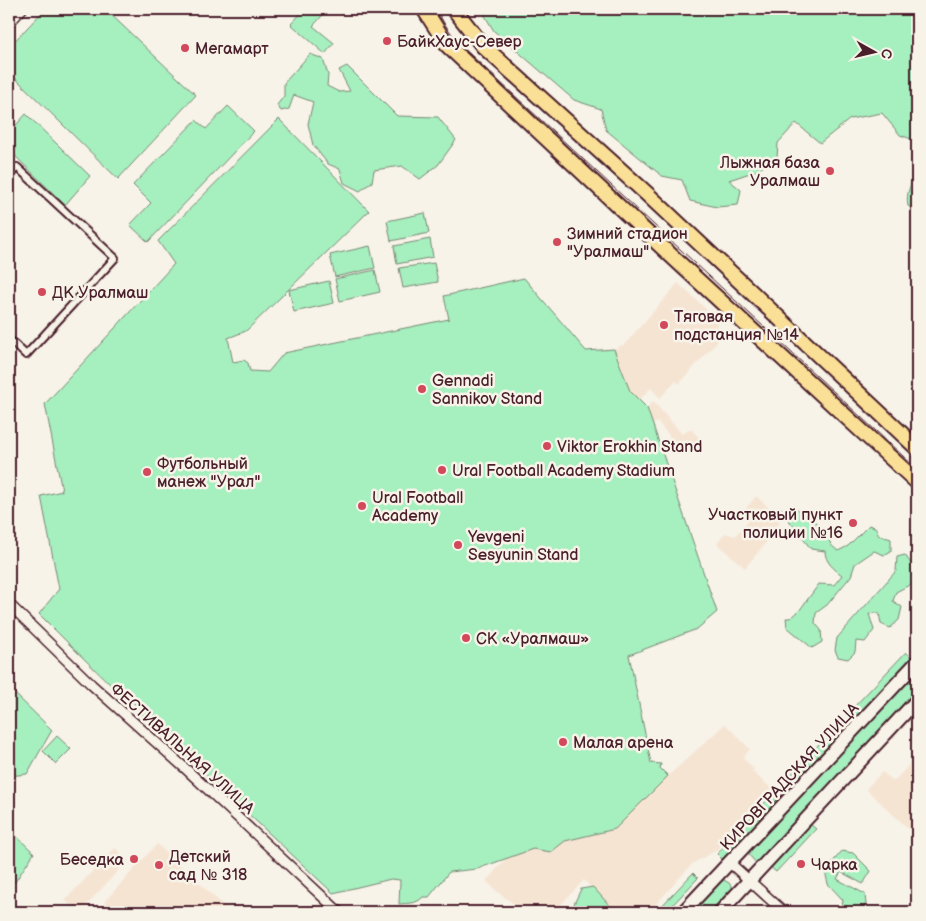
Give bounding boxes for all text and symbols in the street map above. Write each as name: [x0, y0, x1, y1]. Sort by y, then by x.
north arrow: [848, 28, 898, 78]
place label: БайкХаус-Север: [397, 33, 521, 52]
marker: БайкХаус-Север: [381, 35, 393, 47]
place label: Мегамарт: [195, 40, 269, 59]
marker: Мегамарт: [179, 42, 191, 54]
text: С: [877, 48, 895, 60]
place label: Лыжная база Уралмаш: [719, 154, 821, 191]
marker: Лыжная база Уралмаш: [824, 165, 836, 177]
place label: Зимний стадион "Уралмаш": [567, 225, 688, 262]
marker: Зимний стадион "Уралмаш": [551, 236, 563, 248]
place label: ДК Уралмаш: [52, 284, 148, 303]
marker: ДК Уралмаш: [36, 286, 48, 298]
place label: Тяговая подстанция №14: [674, 308, 799, 345]
marker: Тяговая подстанция №14: [658, 319, 670, 331]
place label: Gennadi Sannikov Stand: [432, 372, 542, 409]
marker: Gennadi Sannikov Stand: [416, 383, 428, 395]
place label: Viktor Erokhin Stand: [557, 438, 702, 457]
marker: Viktor Erokhin Stand: [541, 440, 553, 452]
place label: Футбольный манеж "Урал": [157, 455, 260, 492]
place label: Ural Football Academy Stadium: [452, 462, 675, 481]
marker: Ural Football Academy Stadium: [436, 464, 448, 476]
marker: Футбольный манеж "Урал": [141, 466, 153, 478]
place label: Ural Football Academy: [372, 489, 463, 526]
marker: Ural Football Academy: [356, 500, 368, 512]
place label: Участковый пункт полиции №16: [708, 506, 844, 543]
marker: Участковый пункт полиции №16: [847, 517, 859, 529]
place label: Yevgeni Sesyunin Stand: [467, 528, 579, 565]
marker: Yevgeni Sesyunin Stand: [452, 539, 464, 551]
place label: СК «Уралмаш»: [476, 630, 589, 649]
marker: СК «Уралмаш»: [460, 632, 472, 644]
street label: ФЕСТИВАЛЬНАЯ УЛИЦА: [106, 680, 258, 819]
street label: КИРОВГРАДСКАЯ УЛИЦА: [717, 699, 864, 855]
place label: Малая арена: [573, 734, 674, 753]
marker: Малая арена: [557, 736, 569, 748]
place label: Детский сад № 318: [169, 848, 247, 885]
place label: Беседка: [60, 851, 125, 870]
marker: Беседка: [128, 853, 140, 865]
place label: Чарка: [811, 856, 858, 875]
marker: Чарка: [795, 858, 807, 870]
marker: Детский сад № 318: [153, 859, 165, 871]

